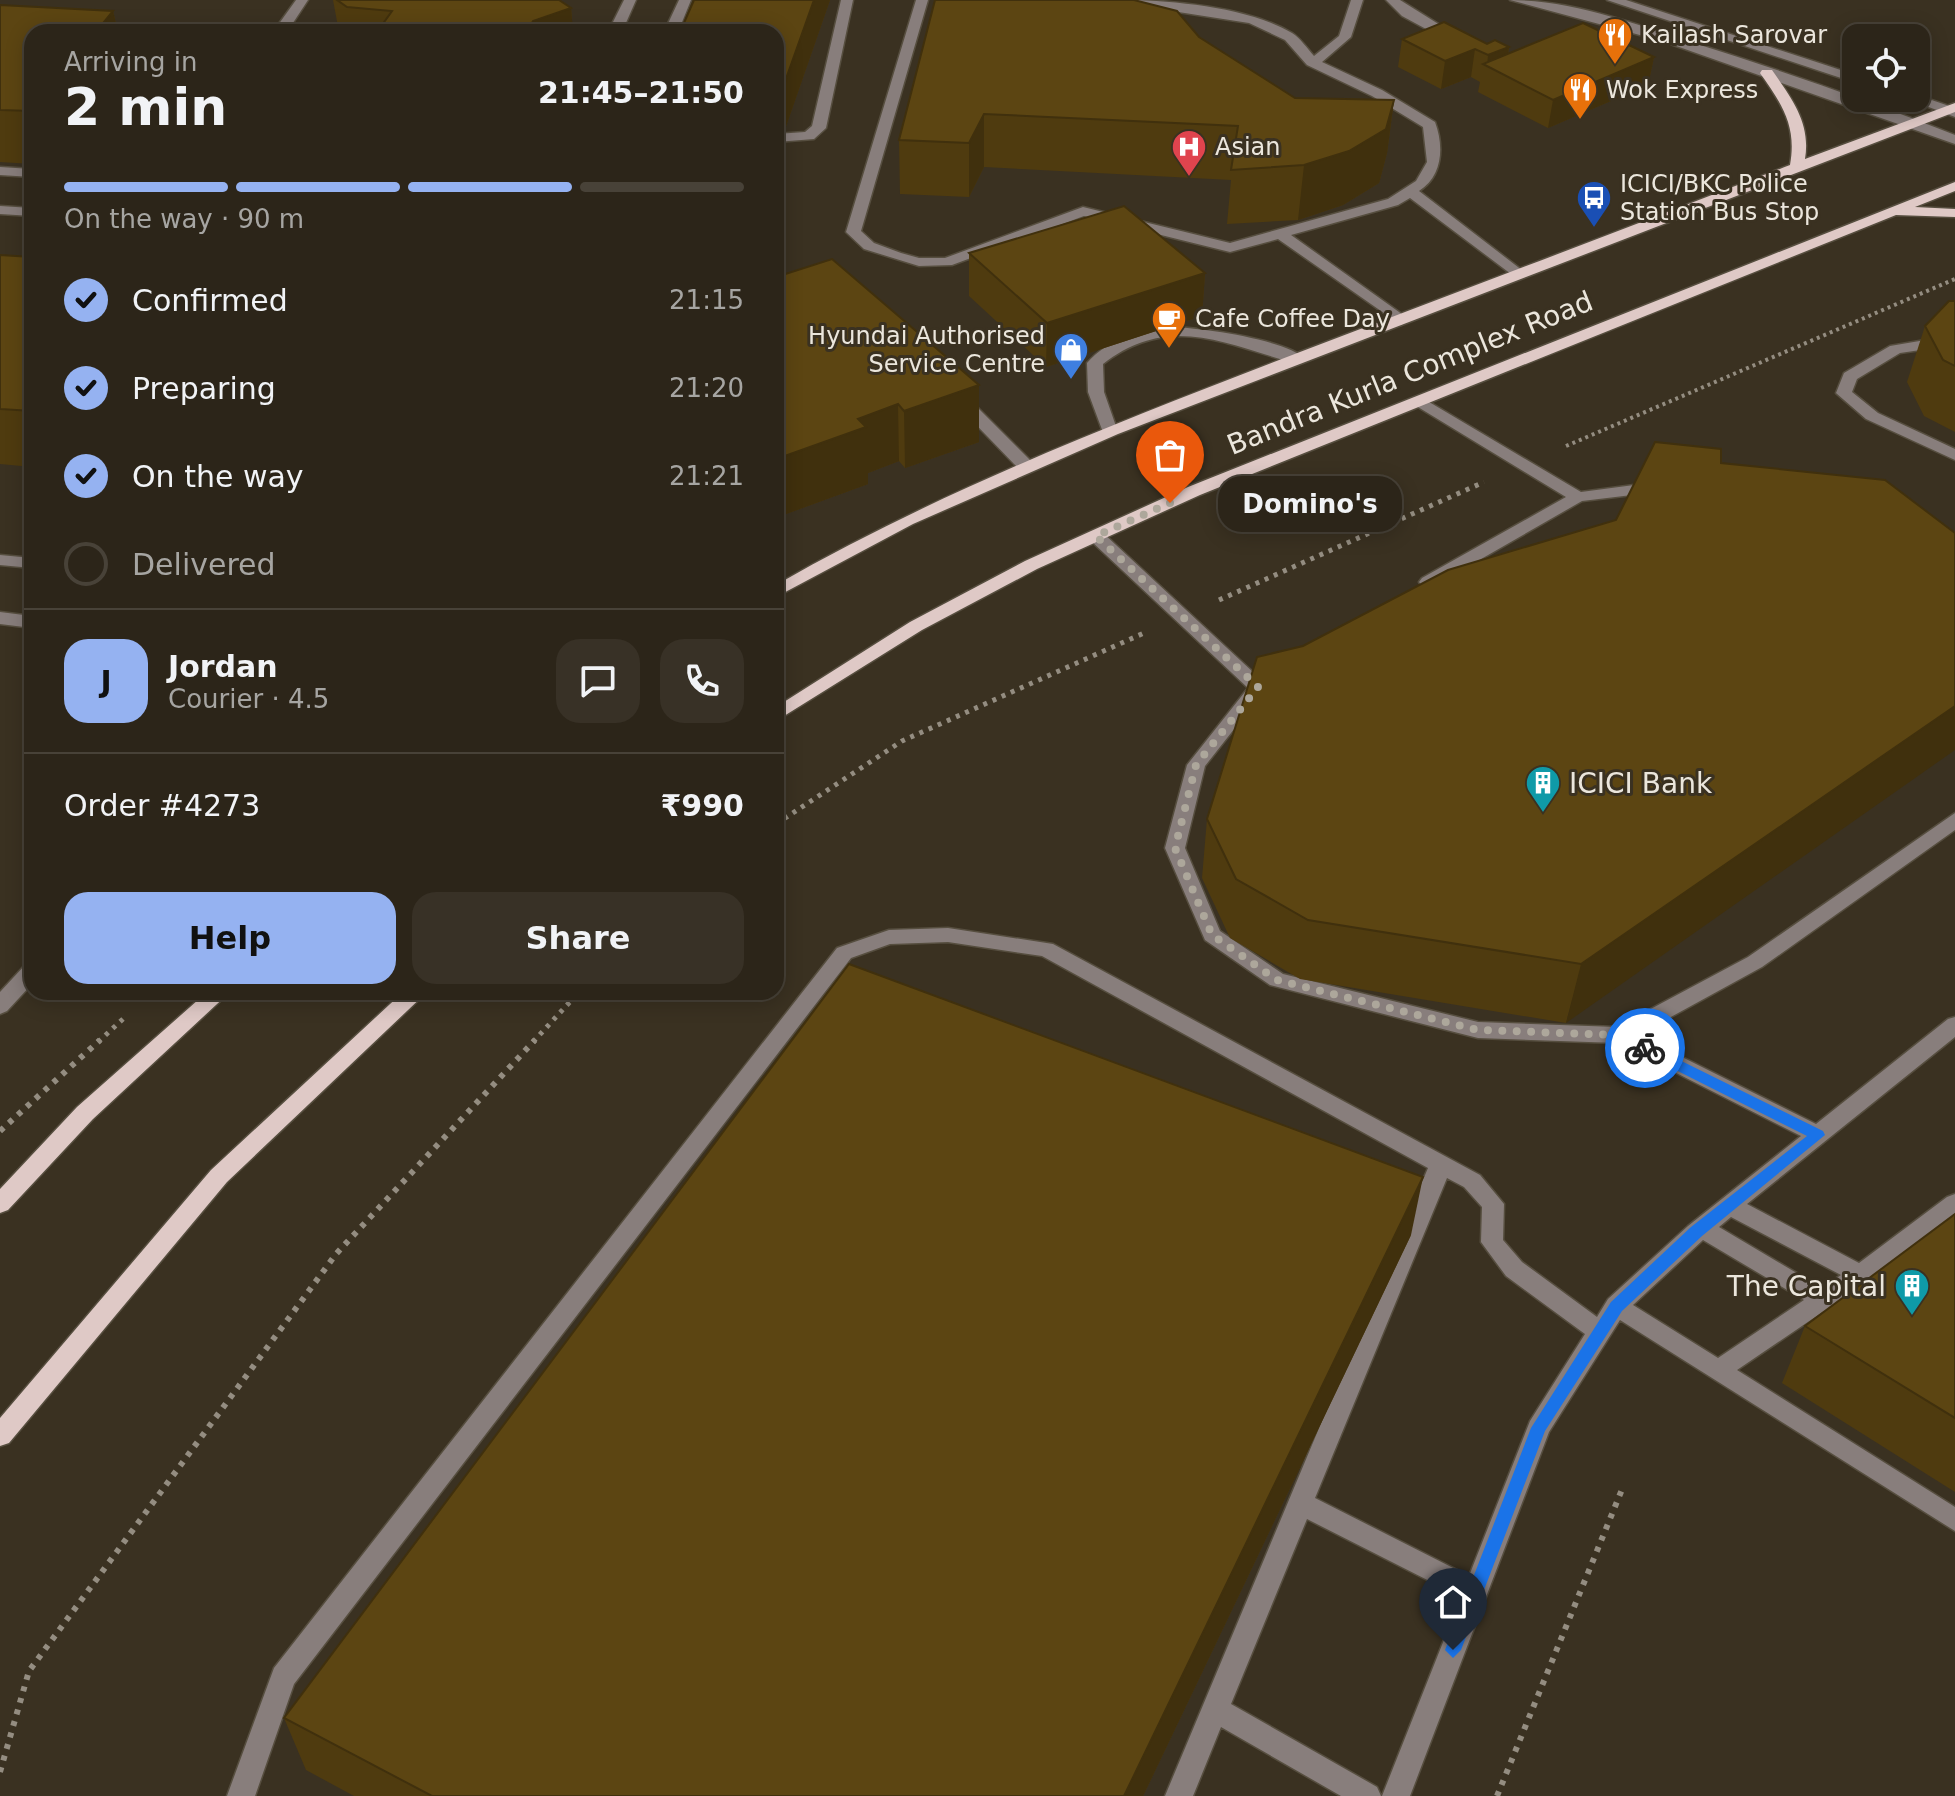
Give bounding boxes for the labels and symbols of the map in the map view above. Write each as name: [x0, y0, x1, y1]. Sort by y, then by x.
restaurant icon: Kailash Sarovar: [1596, 16, 1634, 66]
place label: Kailash Sarovar: [1641, 21, 1827, 49]
restaurant icon: Wok Express: [1561, 71, 1599, 121]
place label: Wok Express: [1606, 76, 1758, 104]
hospital icon: Asian: [1170, 128, 1208, 178]
place label: Asian: [1215, 133, 1281, 161]
place label: ICICI/BKC Police Station Bus Stop: [1620, 170, 1819, 226]
bus stop icon: ICICI/BKC Police Station Bus Stop: [1575, 179, 1613, 229]
street label: Bandra Kurla Complex Road: [1222, 284, 1598, 462]
cafe icon: Cafe Coffee Day: [1150, 300, 1188, 350]
place label: Cafe Coffee Day: [1195, 305, 1390, 333]
place label: Hyundai Authorised Service Centre: [808, 322, 1045, 378]
shop icon: Hyundai Authorised Service Centre: [1052, 331, 1090, 381]
pin: [1136, 421, 1204, 503]
callout: Domino's: [1218, 475, 1402, 531]
building icon: ICICI Bank: [1524, 764, 1562, 814]
place label: ICICI Bank: [1569, 767, 1713, 800]
courier: [1605, 1008, 1685, 1088]
building icon: The Capital: [1893, 1267, 1931, 1317]
place label: The Capital: [1726, 1270, 1886, 1303]
pin: [1419, 1568, 1487, 1650]

